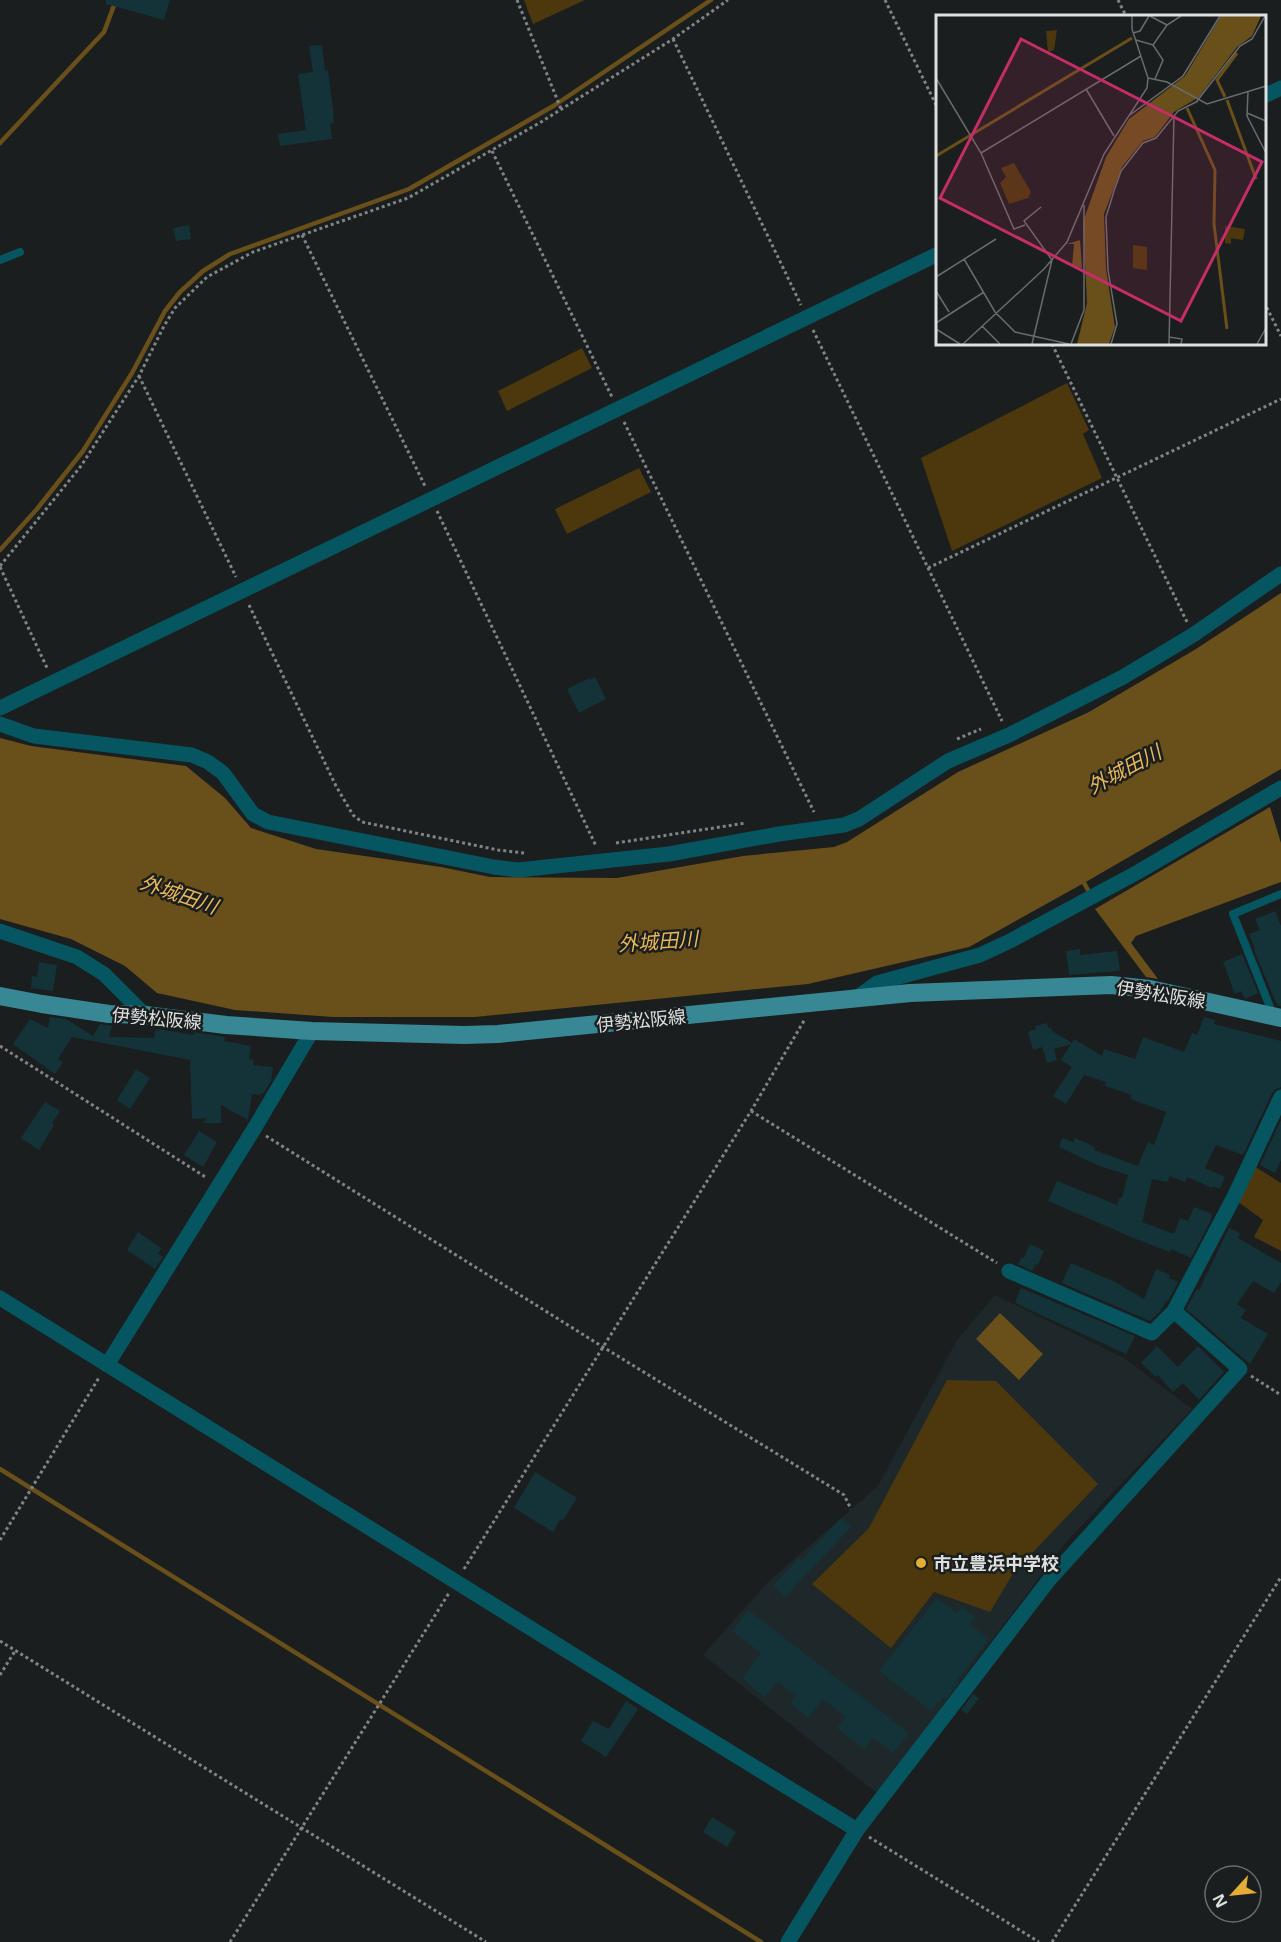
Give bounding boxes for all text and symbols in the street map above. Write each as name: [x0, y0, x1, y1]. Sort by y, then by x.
inset map: [936, 15, 1266, 345]
water label: 外城田川: [1082, 737, 1167, 800]
water label: 外城田川: [137, 868, 223, 920]
water label: 外城田川: [617, 925, 701, 957]
street label: 伊勢松阪線: [1115, 975, 1207, 1013]
street label: 伊勢松阪線: [111, 1002, 203, 1034]
street label: 伊勢松阪線: [595, 1003, 687, 1037]
place label: 市立豊浜中学校: [933, 1551, 1059, 1575]
marker: 市立豊浜中学校: [914, 1556, 928, 1570]
north arrow: [1203, 1864, 1263, 1924]
text: N: [1207, 1890, 1232, 1912]

